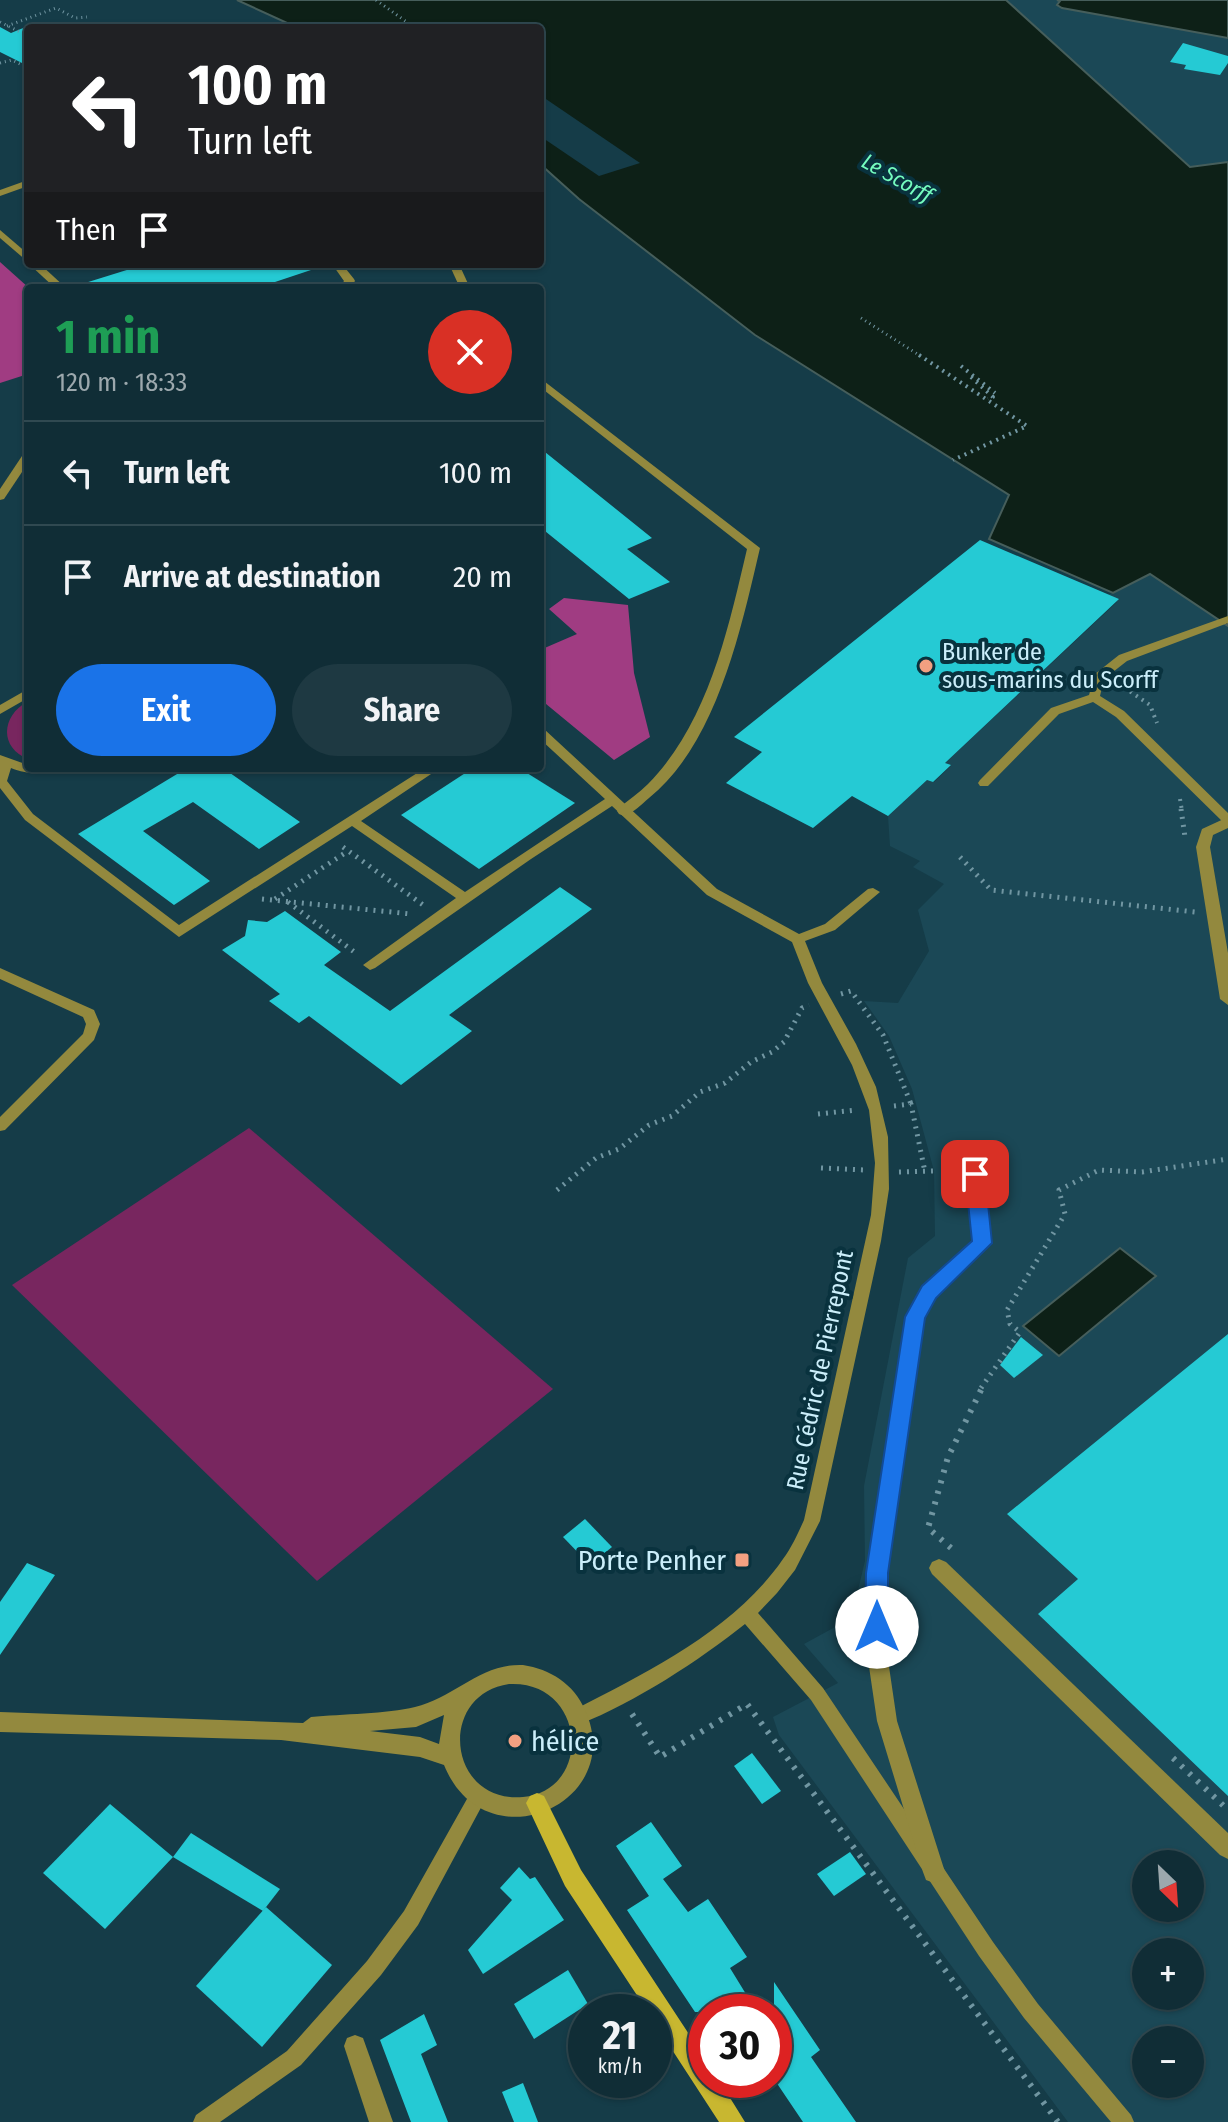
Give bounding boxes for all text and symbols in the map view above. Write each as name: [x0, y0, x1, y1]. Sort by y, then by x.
text: 100 m: [188, 52, 327, 119]
icon: left: [56, 56, 160, 160]
text: Turn left: [188, 120, 312, 164]
water label: Le Scorff: [857, 148, 940, 210]
icon: arrive: [132, 208, 176, 252]
text: Then: [56, 212, 116, 248]
text: 1 min: [56, 308, 161, 366]
button: close: [428, 310, 512, 394]
text: 120 m · 18:33: [56, 367, 187, 398]
icon: left: [56, 451, 100, 495]
text: Turn left: [124, 455, 230, 491]
text: 100 m: [439, 455, 512, 491]
icon: arrive: [56, 555, 100, 599]
text: Arrive at destination: [124, 559, 381, 595]
text: 20 m: [453, 559, 512, 595]
place label: Bunker de sous-marins du Scorff: [942, 638, 1160, 694]
marker: Bunker de sous-marins du Scorff: [917, 657, 935, 675]
button: Exit: [56, 664, 276, 756]
button: Share: [292, 664, 512, 756]
pin: [941, 1140, 1009, 1208]
icon: arrive: [953, 1152, 997, 1196]
street label: Rue Cédric de Pierrepont: [781, 1247, 859, 1493]
place label: Porte Penher: [578, 1544, 726, 1577]
marker: Porte Penher: [733, 1551, 751, 1569]
position arrow: [835, 1585, 919, 1669]
place label: hélice: [531, 1725, 599, 1758]
marker: hélice: [506, 1732, 524, 1750]
north arrow: [1132, 1850, 1204, 1922]
map controls: [1132, 1850, 1204, 2098]
button: +: [1132, 1938, 1204, 2010]
speed limit sign: 30: [688, 1994, 792, 2098]
text: 21: [603, 2012, 637, 2060]
button: −: [1132, 2026, 1204, 2098]
text: km/h: [598, 2054, 642, 2078]

